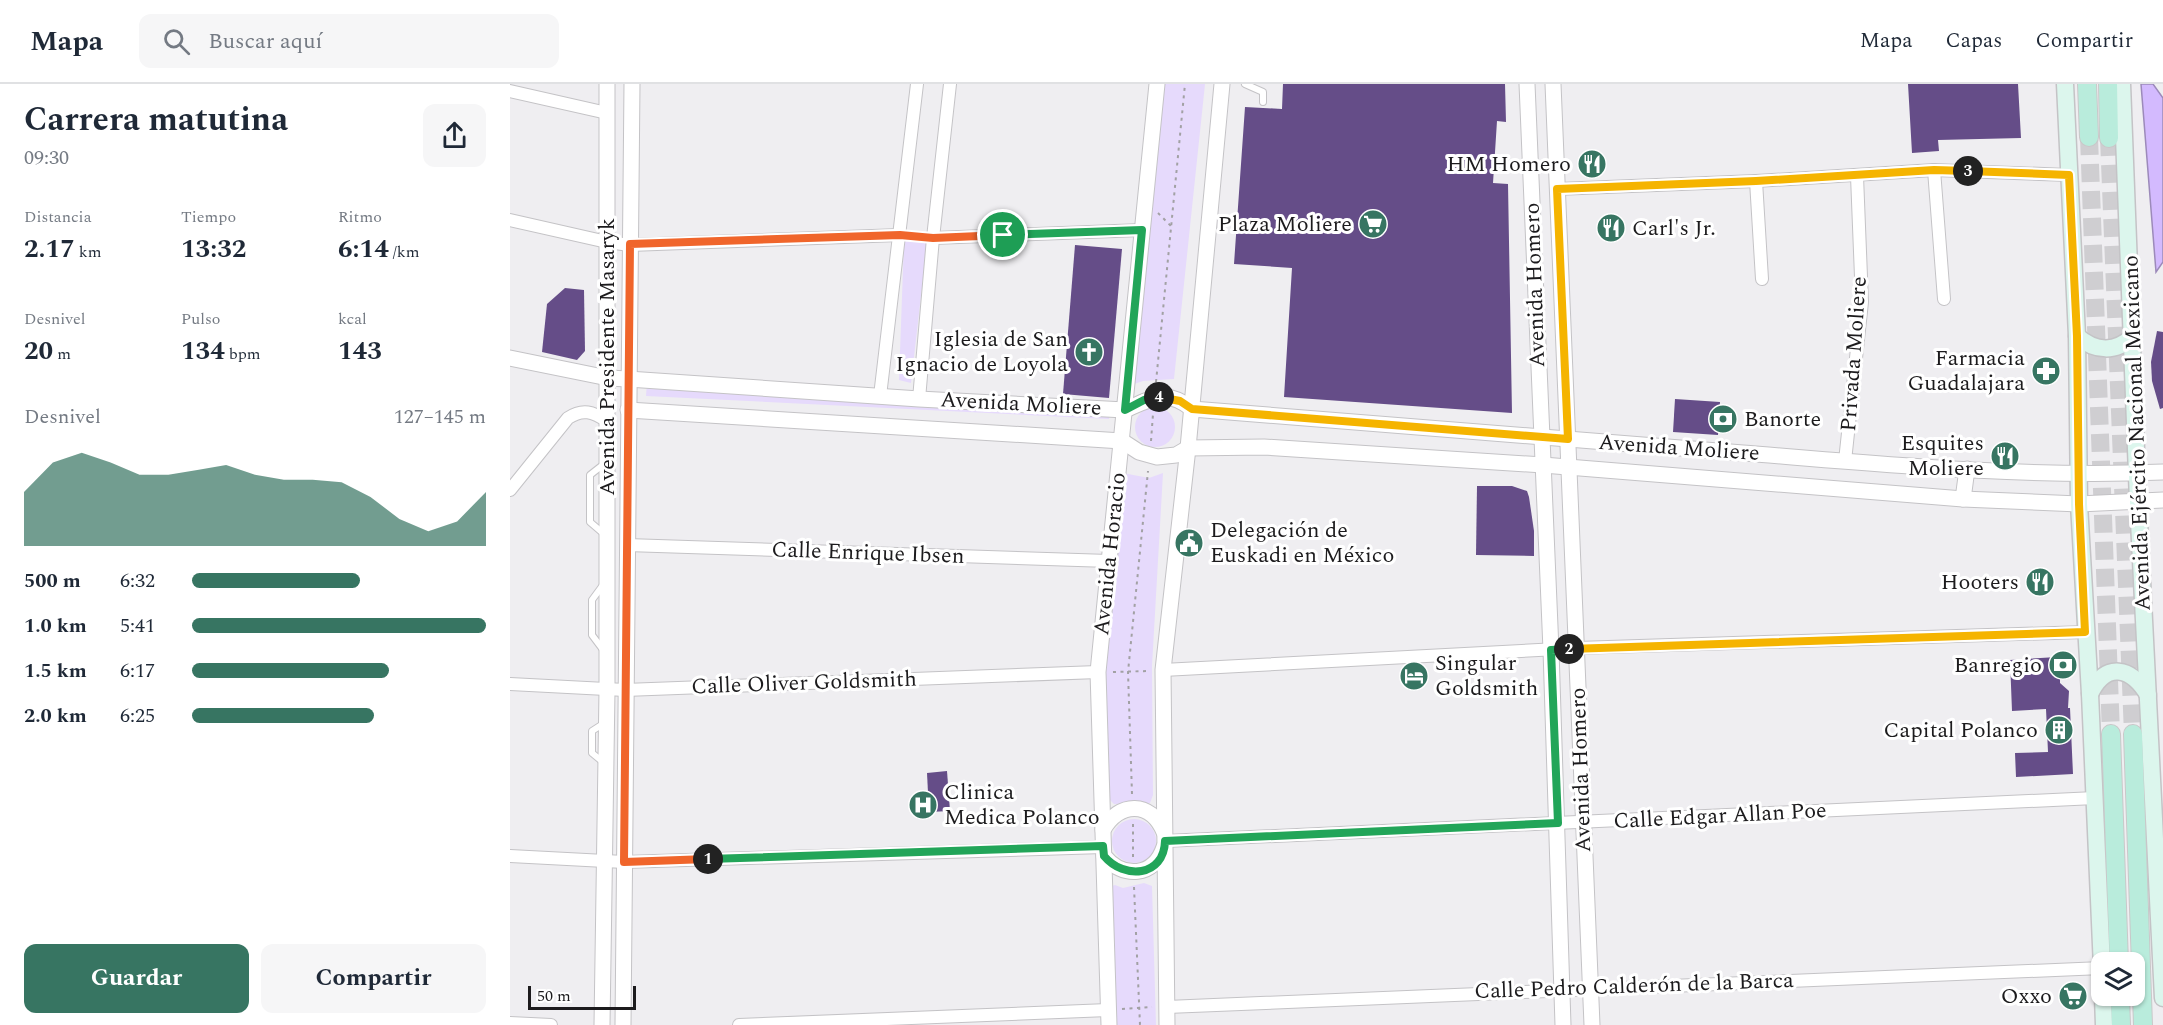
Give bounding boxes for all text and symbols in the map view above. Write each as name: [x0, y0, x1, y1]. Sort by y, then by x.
search box: [139, 14, 559, 68]
text: Mapa: [30, 20, 103, 63]
icon: search: [160, 25, 193, 58]
text: Buscar aquí: [208, 25, 322, 58]
text: Mapa: [1860, 25, 1913, 57]
text: Capas: [1946, 25, 2002, 57]
text: Compartir: [2035, 25, 2133, 57]
text: Carrera matutina: [24, 95, 288, 145]
button: share: [423, 104, 486, 167]
text: 09:30: [24, 143, 69, 173]
place label: HM Homero: [1447, 148, 1571, 181]
restaurant icon: HM Homero: [1576, 148, 1608, 180]
pin: 3: [1953, 156, 1983, 186]
text: 3: [1964, 159, 1972, 183]
street label: Avenida Homero: [1516, 202, 1554, 368]
text: Distancia: [24, 205, 91, 229]
text: Tiempo: [181, 205, 236, 229]
text: Ritmo: [338, 205, 382, 229]
place label: Plaza Moliere: [1218, 208, 1352, 241]
supermarket icon: Plaza Moliere: [1357, 208, 1389, 240]
pin: [977, 209, 1028, 260]
restaurant icon: Carl's Jr.: [1595, 212, 1627, 244]
place label: Carl's Jr.: [1632, 212, 1716, 245]
street label: Avenida Presidente Masaryk: [591, 218, 624, 496]
icon: arrive: [986, 218, 1019, 251]
text: 2.17: [24, 229, 75, 269]
text: 13:32: [181, 229, 246, 269]
text: 6:14: [338, 229, 389, 269]
text: km: [75, 240, 101, 264]
text: /km: [389, 240, 419, 264]
street label: Avenida Ejército Nacional Mexicano: [2114, 254, 2160, 612]
street label: Privada Moliere: [1832, 275, 1876, 433]
text: Desnivel: [24, 307, 85, 331]
text: Pulso: [181, 307, 220, 331]
text: kcal: [338, 307, 367, 331]
place label: Iglesia de San Ignacio de Loyola: [895, 323, 1068, 381]
text: 20: [24, 331, 53, 371]
text: 134: [181, 331, 225, 371]
text: 143: [338, 331, 382, 371]
church icon: Iglesia de San Ignacio de Loyola: [1073, 336, 1105, 368]
text: m: [53, 342, 71, 366]
text: bpm: [225, 342, 261, 366]
place label: Farmacia Guadalajara: [1907, 342, 2025, 400]
pharmacy icon: Farmacia Guadalajara: [2030, 355, 2062, 387]
pin: 4: [1144, 382, 1174, 412]
street label: Avenida Moliere: [940, 383, 1102, 425]
text: 4: [1155, 385, 1163, 409]
text: Desnivel: [24, 402, 101, 432]
text: 127–145 m: [394, 402, 486, 432]
bank icon: Banorte: [1707, 403, 1739, 435]
place label: Banorte: [1744, 403, 1821, 436]
street label: Avenida Moliere: [1597, 426, 1761, 470]
place label: Esquites Moliere: [1901, 427, 1984, 485]
restaurant icon: Esquites Moliere: [1989, 440, 2021, 472]
street label: Avenida Horacio: [1085, 471, 1135, 637]
place label: Delegación de Euskadi en México: [1210, 514, 1394, 572]
public building icon: Delegación de Euskadi en México: [1173, 527, 1205, 559]
street label: Calle Enrique Ibsen: [771, 533, 965, 573]
text: 500 m: [24, 566, 81, 596]
text: 6:32: [120, 566, 155, 596]
place label: Hooters: [1941, 566, 2019, 599]
restaurant icon: Hooters: [2024, 566, 2056, 598]
text: 1.0 km: [24, 611, 87, 641]
text: 5:41: [120, 611, 155, 641]
pin: 2: [1554, 634, 1584, 664]
text: 2: [1565, 637, 1573, 661]
place label: Singular Goldsmith: [1435, 647, 1538, 705]
place label: Banregio: [1954, 649, 2042, 682]
bank icon: Banregio: [2047, 649, 2079, 681]
text: 1.5 km: [24, 656, 87, 686]
text: 6:17: [120, 656, 155, 686]
hotel icon: Singular Goldsmith: [1398, 660, 1430, 692]
street label: Calle Oliver Goldsmith: [691, 663, 917, 703]
street label: Avenida Homero: [1562, 687, 1600, 853]
text: 2.0 km: [24, 701, 87, 731]
text: 6:25: [120, 701, 155, 731]
place label: Capital Polanco: [1884, 714, 2038, 747]
building icon: Capital Polanco: [2043, 714, 2075, 746]
place label: Clinica Medica Polanco: [944, 776, 1100, 834]
hospital icon: Clinica Medica Polanco: [907, 789, 939, 821]
street label: Calle Edgar Allan Poe: [1612, 794, 1828, 838]
pin: 1: [693, 844, 723, 874]
text: 1: [704, 847, 712, 871]
button: Guardar: [24, 944, 249, 1013]
button: Compartir: [261, 944, 486, 1013]
map controls: [2091, 952, 2145, 1006]
button: layers: [2091, 952, 2145, 1006]
street label: Calle Pedro Calderón de la Barca: [1474, 964, 1795, 1008]
place label: Oxxo: [2001, 980, 2052, 1013]
supermarket icon: Oxxo: [2057, 980, 2089, 1012]
scale bar: [528, 983, 636, 1010]
text: 50 m: [537, 984, 571, 1008]

